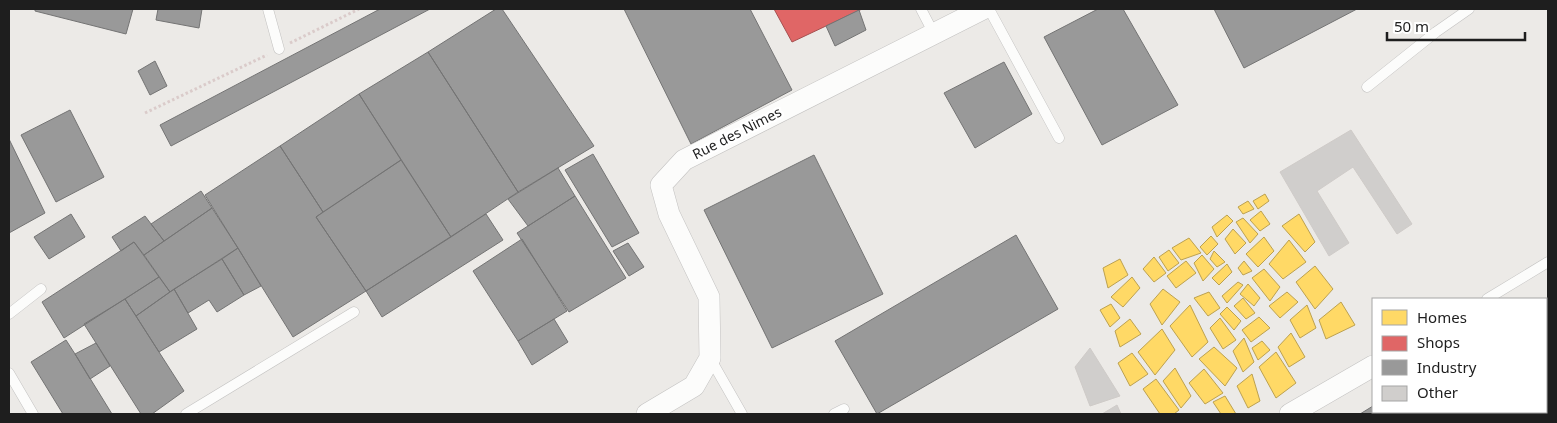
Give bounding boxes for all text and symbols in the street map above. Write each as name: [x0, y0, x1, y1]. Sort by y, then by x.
scale bar: [1387, 10, 1524, 42]
text: 50 m: [1394, 16, 1429, 36]
street label: Rue des Nimes: [689, 102, 785, 163]
legend: [1372, 298, 1547, 413]
text: Homes: [1417, 307, 1467, 327]
text: Shops: [1417, 332, 1460, 352]
text: Industry: [1417, 357, 1477, 377]
text: Other: [1417, 382, 1458, 402]

